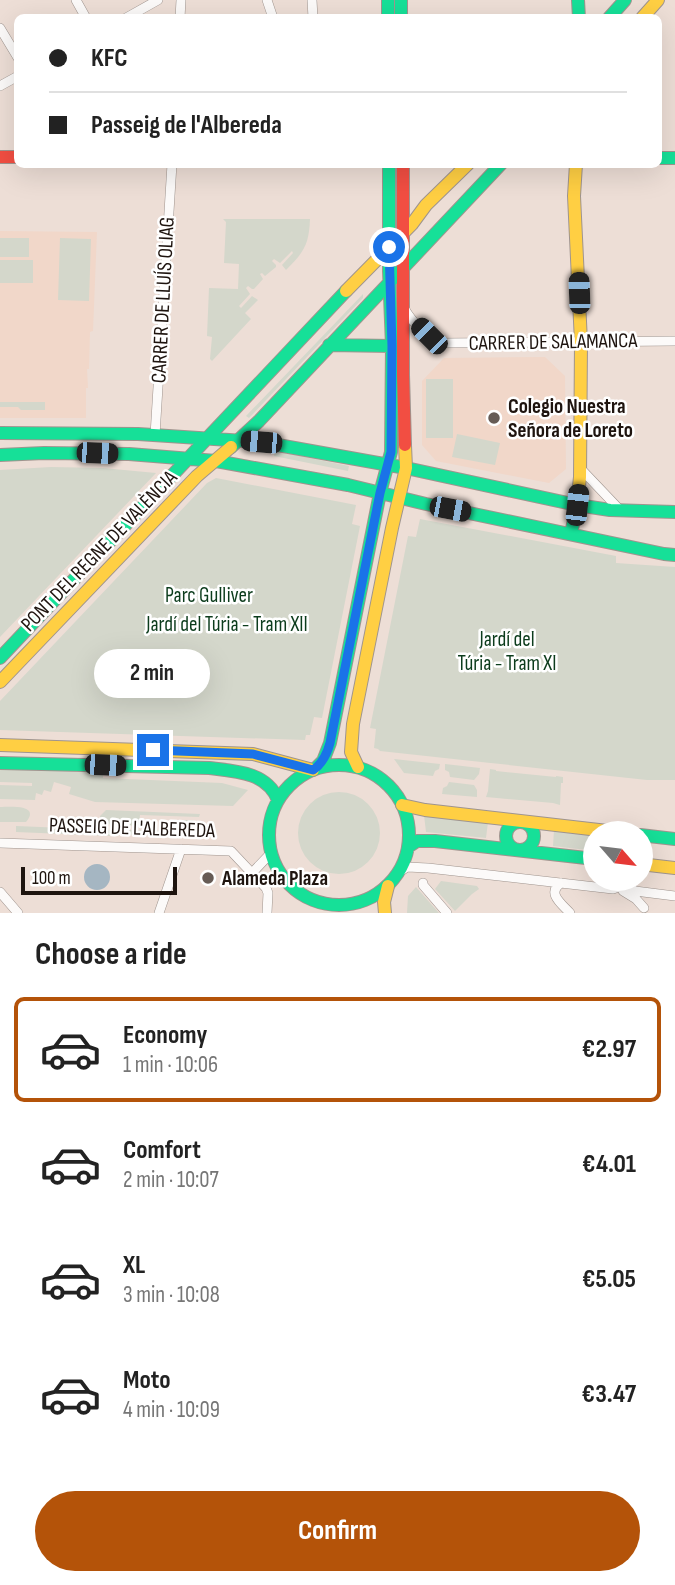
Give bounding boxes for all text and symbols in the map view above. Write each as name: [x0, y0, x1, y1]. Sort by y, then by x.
text: KFC: [91, 43, 128, 74]
text: Passeig de l'Albereda: [91, 110, 282, 141]
street label: CARRER DE LLUÍS OLIAG: [146, 216, 180, 384]
route start: [373, 231, 405, 263]
car: [568, 272, 591, 314]
car: [407, 314, 452, 358]
street label: CARRER DE SALAMANCA: [468, 328, 639, 356]
place label: Colegio Nuestra Señora de Loreto: [508, 394, 633, 443]
marker: Colegio Nuestra Señora de Loreto: [486, 410, 502, 426]
car: [240, 430, 283, 454]
car: [76, 442, 119, 464]
street label: PONT DEL REGNE DE VALÈNCIA: [16, 465, 183, 637]
car: [565, 483, 590, 527]
car: [428, 495, 473, 523]
park label: Parc Gulliver: [165, 583, 253, 608]
park label: Jardí del Túria - Tram XII: [145, 612, 308, 637]
park label: Jardí del Túria - Tram XI: [458, 627, 556, 676]
callout: 2 min: [95, 648, 211, 698]
text: 2 min: [130, 659, 174, 687]
route end: [137, 734, 169, 766]
car: [84, 754, 127, 776]
street label: PASSEIG DE L'ALBEREDA: [49, 813, 216, 843]
north arrow: [583, 821, 653, 891]
map controls: [583, 821, 653, 891]
scale bar: [21, 864, 177, 896]
place label: Alameda Plaza: [221, 866, 328, 891]
text: 100 m: [32, 867, 71, 890]
marker: Alameda Plaza: [200, 870, 216, 886]
text: Choose a ride: [35, 935, 187, 974]
icon: car: [39, 1018, 102, 1081]
text: Economy: [123, 1020, 207, 1051]
text: €2.97: [582, 1034, 636, 1065]
text: 1 min · 10:06: [123, 1051, 218, 1079]
icon: car: [39, 1133, 102, 1196]
text: Comfort: [123, 1135, 201, 1166]
text: €4.01: [582, 1149, 636, 1180]
text: 2 min · 10:07: [123, 1166, 219, 1194]
icon: car: [39, 1248, 102, 1311]
text: XL: [123, 1250, 145, 1281]
text: €5.05: [582, 1264, 636, 1295]
text: 3 min · 10:08: [123, 1281, 220, 1309]
icon: car: [39, 1363, 102, 1426]
text: Moto: [123, 1365, 171, 1396]
text: €3.47: [581, 1379, 636, 1410]
text: 4 min · 10:09: [123, 1396, 220, 1424]
button: Confirm: [35, 1491, 640, 1571]

